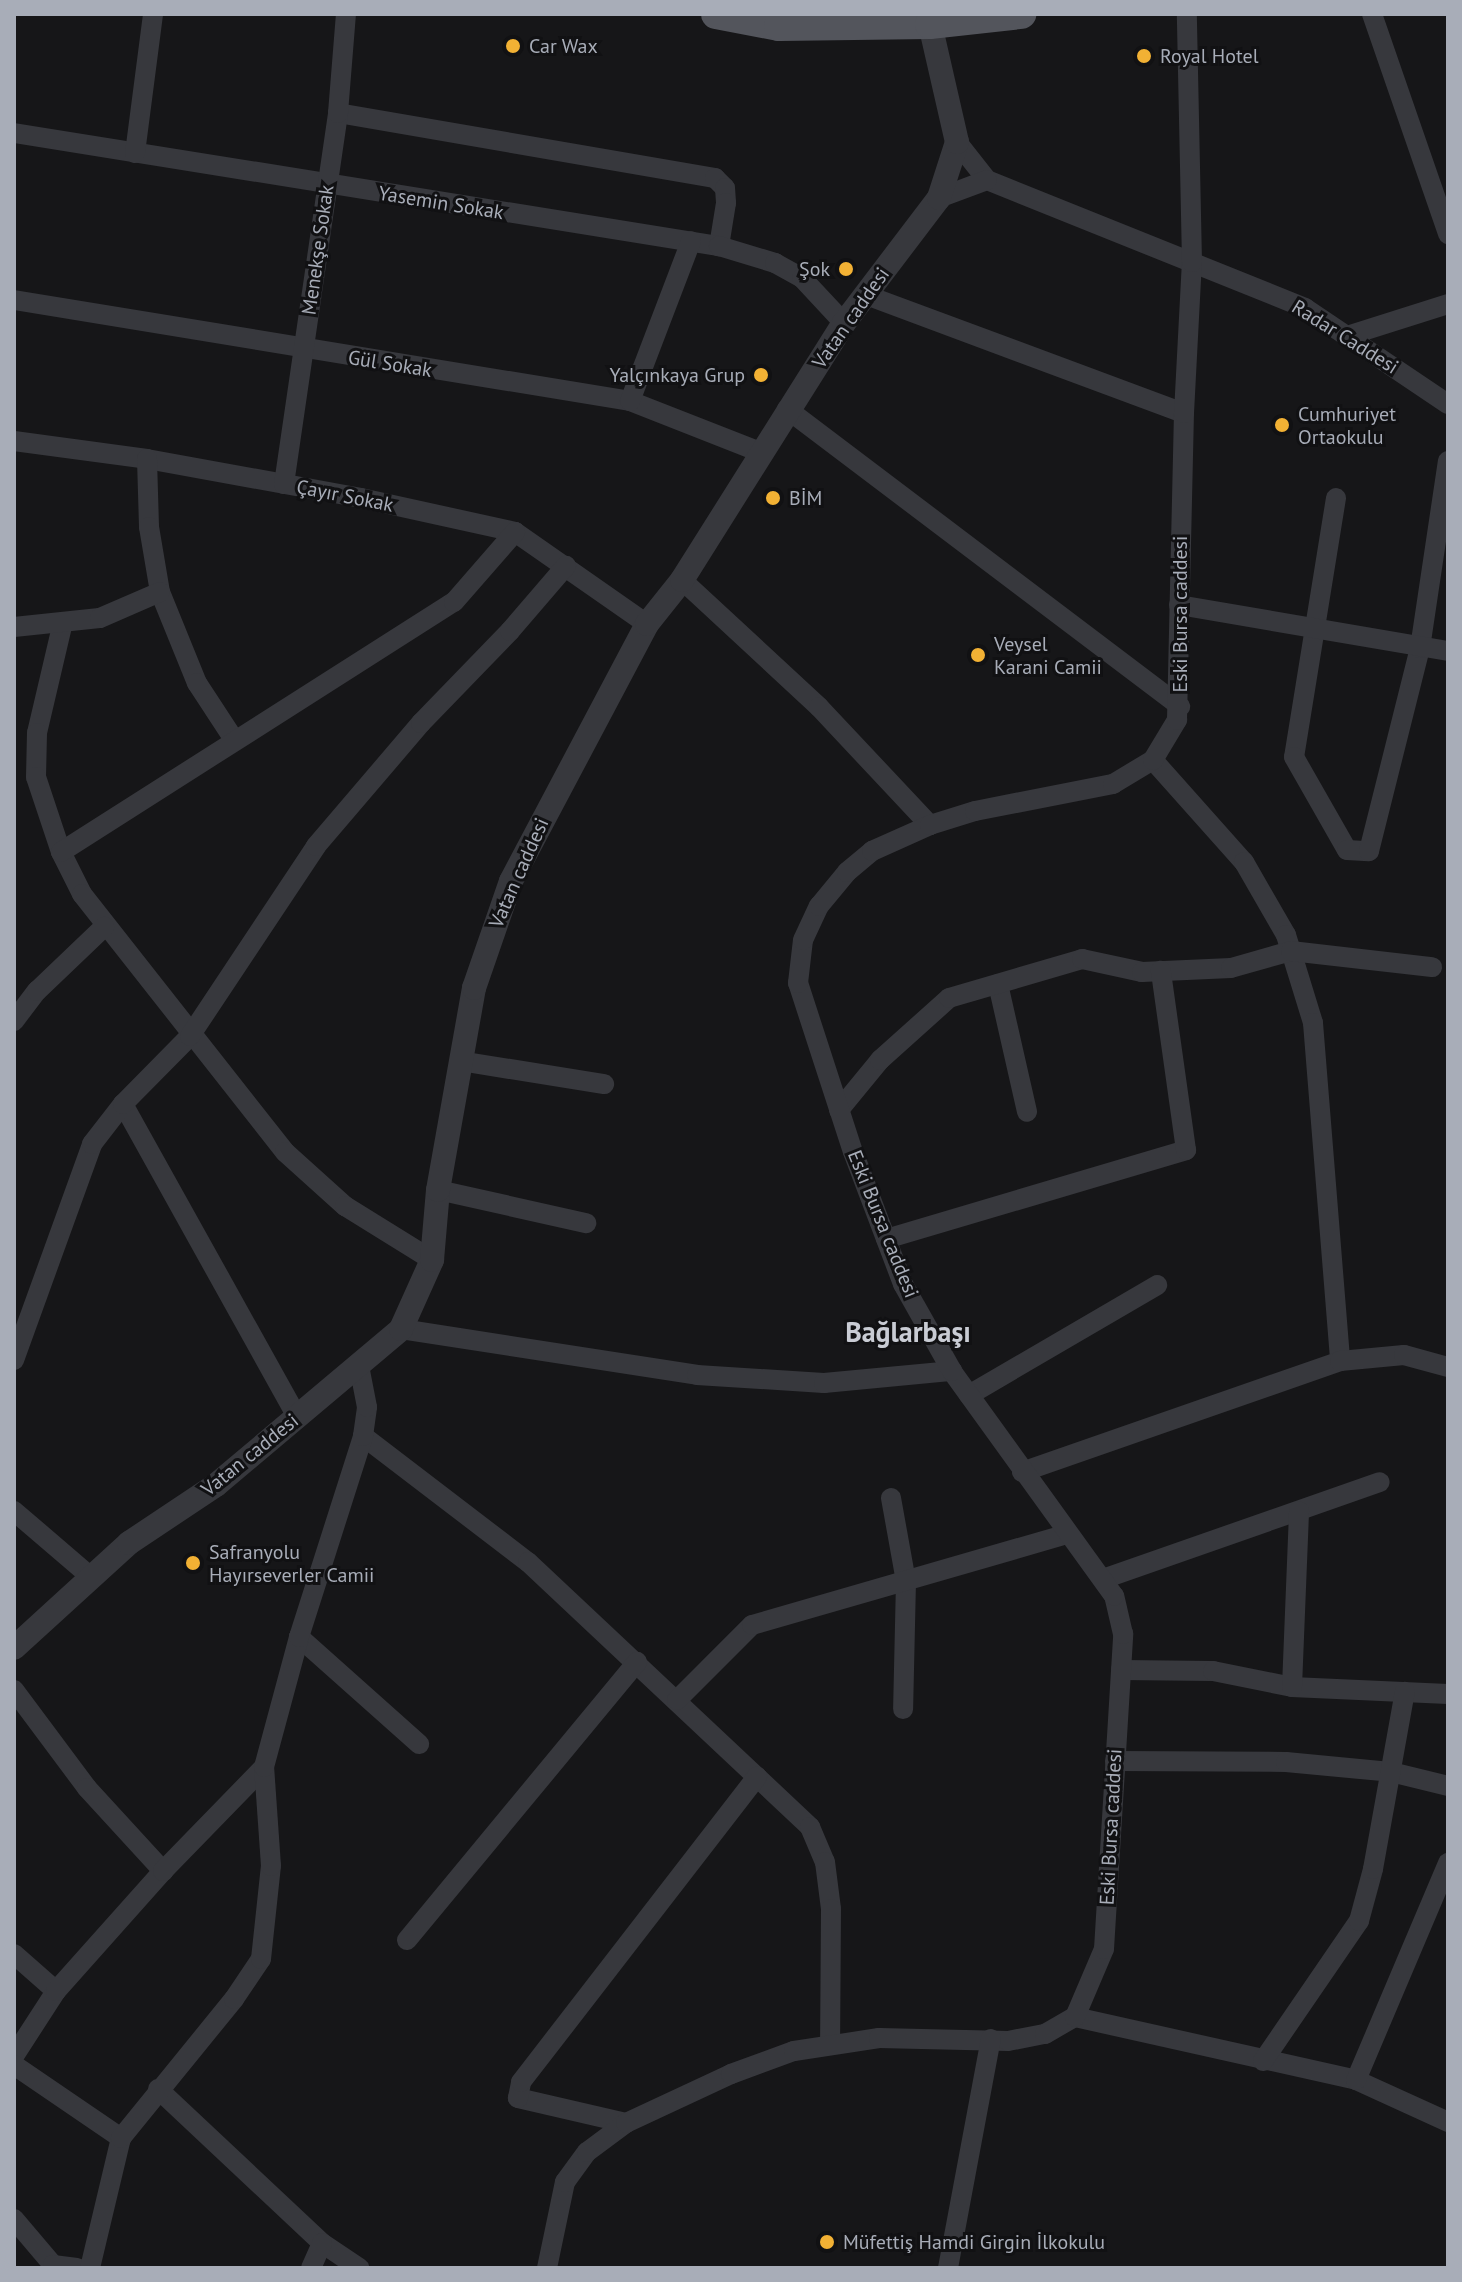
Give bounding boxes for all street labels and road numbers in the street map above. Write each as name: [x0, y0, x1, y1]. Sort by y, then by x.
street label: Yasemin Sokak: [377, 181, 505, 225]
street label: Menekşe Sokak: [297, 183, 339, 317]
street label: Vatan caddesi: [807, 263, 895, 373]
street label: Radar Caddesi: [1287, 295, 1403, 379]
street label: Gül Sokak: [346, 346, 434, 382]
street label: Çayır Sokak: [294, 475, 396, 517]
street label: Eski Bursa caddesi: [1168, 536, 1192, 692]
street label: Vatan caddesi: [484, 814, 554, 932]
street label: Eski Bursa caddesi: [843, 1147, 923, 1301]
street label: Vatan caddesi: [197, 1409, 303, 1501]
street label: Eski Bursa caddesi: [1095, 1748, 1127, 1906]

